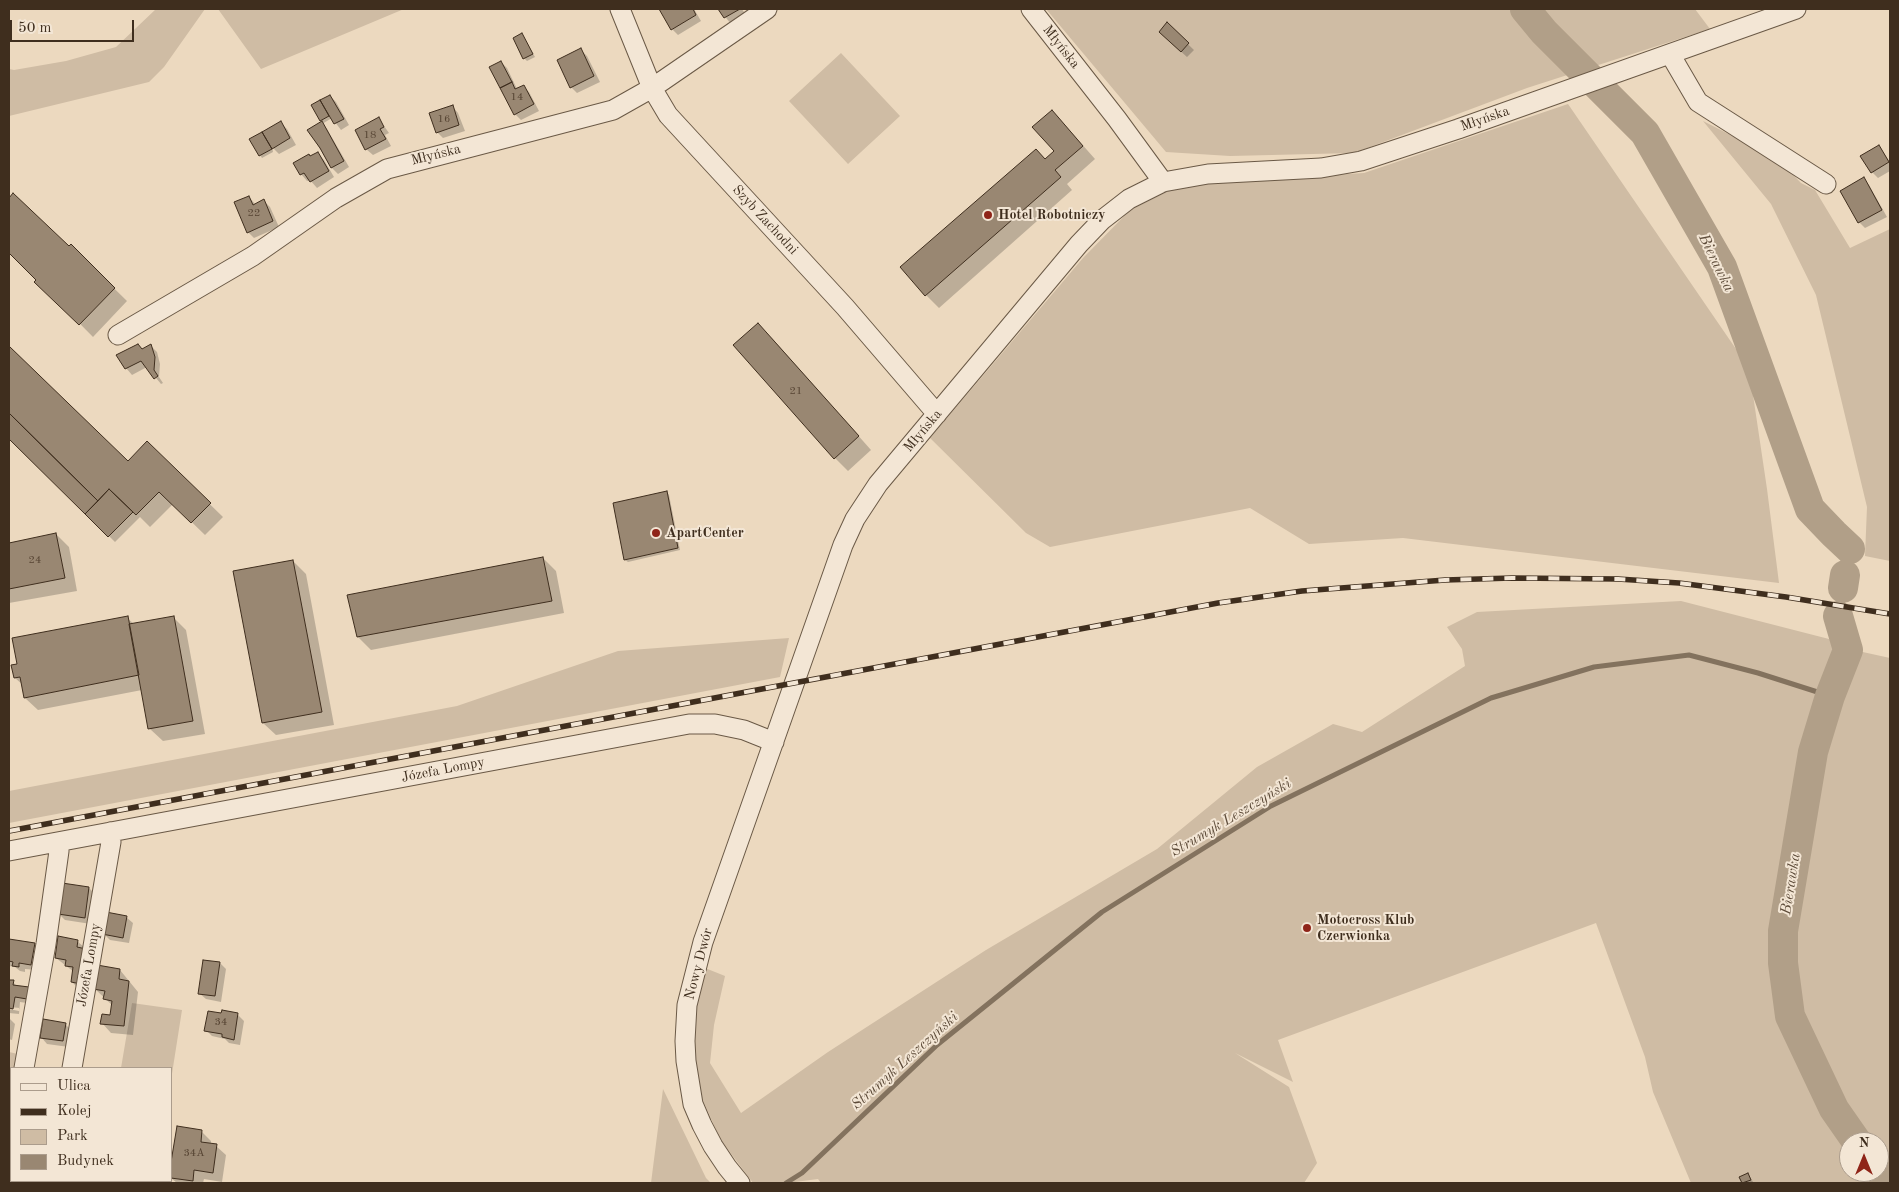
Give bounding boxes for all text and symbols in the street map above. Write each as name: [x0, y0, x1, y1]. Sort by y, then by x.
scale bar: [12, 10, 136, 42]
text: 50 m: [18, 21, 52, 36]
street label: Młyńska: [1039, 22, 1083, 72]
house number: 14: [511, 90, 523, 104]
street label: Młyńska: [1458, 103, 1512, 135]
house number: 16: [438, 112, 450, 126]
house number: 18: [364, 128, 376, 142]
street label: Młyńska: [409, 141, 463, 169]
street label: Szyb Zachodni: [729, 182, 801, 258]
house number: 22: [248, 206, 260, 220]
place label: Hotel Robotniczy: [998, 207, 1106, 223]
marker: Hotel Robotniczy: [982, 209, 994, 221]
water label: Bierawka: [1694, 231, 1738, 295]
house number: 21: [790, 384, 802, 398]
street label: Młyńska: [900, 406, 946, 456]
place label: ApartCenter: [666, 525, 744, 541]
marker: ApartCenter: [650, 527, 662, 539]
house number: 24: [29, 553, 41, 567]
street label: Józefa Lompy: [400, 754, 486, 786]
water label: Strumyk Leszczyński: [1167, 775, 1295, 861]
water label: Bierawka: [1777, 852, 1805, 916]
place label: Motocross Klub Czerwionka: [1317, 912, 1414, 944]
street label: Józefa Lompy: [73, 922, 105, 1008]
marker: Motocross Klub Czerwionka: [1301, 922, 1313, 934]
street label: Nowy Dwór: [681, 926, 717, 1002]
water label: Strumyk Leszczyński: [848, 1008, 962, 1114]
house number: 34: [215, 1015, 227, 1029]
legend: [10, 1067, 172, 1182]
text: Ulica: [57, 1079, 91, 1094]
text: Kolej: [57, 1104, 92, 1119]
text: Park: [57, 1129, 88, 1144]
north arrow: [1839, 1132, 1889, 1182]
text: N: [1859, 1136, 1869, 1150]
house number: 34A: [183, 1146, 205, 1160]
text: Budynek: [57, 1154, 114, 1169]

